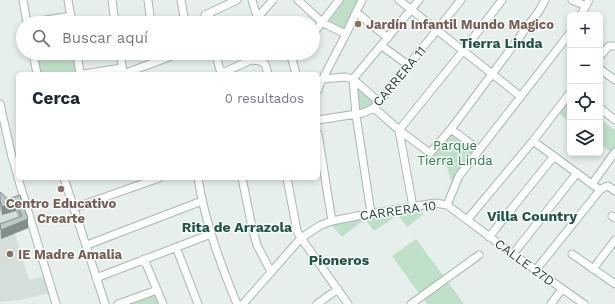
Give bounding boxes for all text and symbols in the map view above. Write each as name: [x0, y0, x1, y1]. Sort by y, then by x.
map controls: [567, 12, 603, 156]
button: +: [567, 12, 603, 48]
search box: [16, 16, 320, 60]
place label: Jardín Infantil Mundo Magico: [366, 17, 554, 32]
marker: Jardín Infantil Mundo Magico: [353, 19, 363, 29]
icon: search: [30, 27, 52, 49]
text: Buscar aquí: [62, 29, 148, 47]
district label: Tierra Linda: [459, 35, 543, 51]
street label: CARRERA 11: [370, 43, 429, 110]
button: −: [567, 48, 603, 84]
button: locate: [567, 84, 603, 120]
text: Cerca: [32, 88, 80, 108]
text: 0 resultados: [225, 91, 304, 106]
button: layers: [567, 120, 603, 156]
park label: Parque Tierra Linda: [417, 138, 493, 168]
marker: Centro Educativo Crearte: [56, 184, 66, 194]
place label: Centro Educativo Crearte: [6, 196, 116, 226]
street label: CARRERA 10: [359, 198, 437, 223]
district label: Villa Country: [487, 208, 577, 224]
district label: Rita de Arrazola: [182, 219, 293, 235]
street label: CALLE 27D: [492, 236, 557, 289]
place label: IE Madre Amalia: [18, 247, 123, 262]
marker: IE Madre Amalia: [5, 249, 15, 259]
district label: Pioneros: [309, 252, 370, 268]

